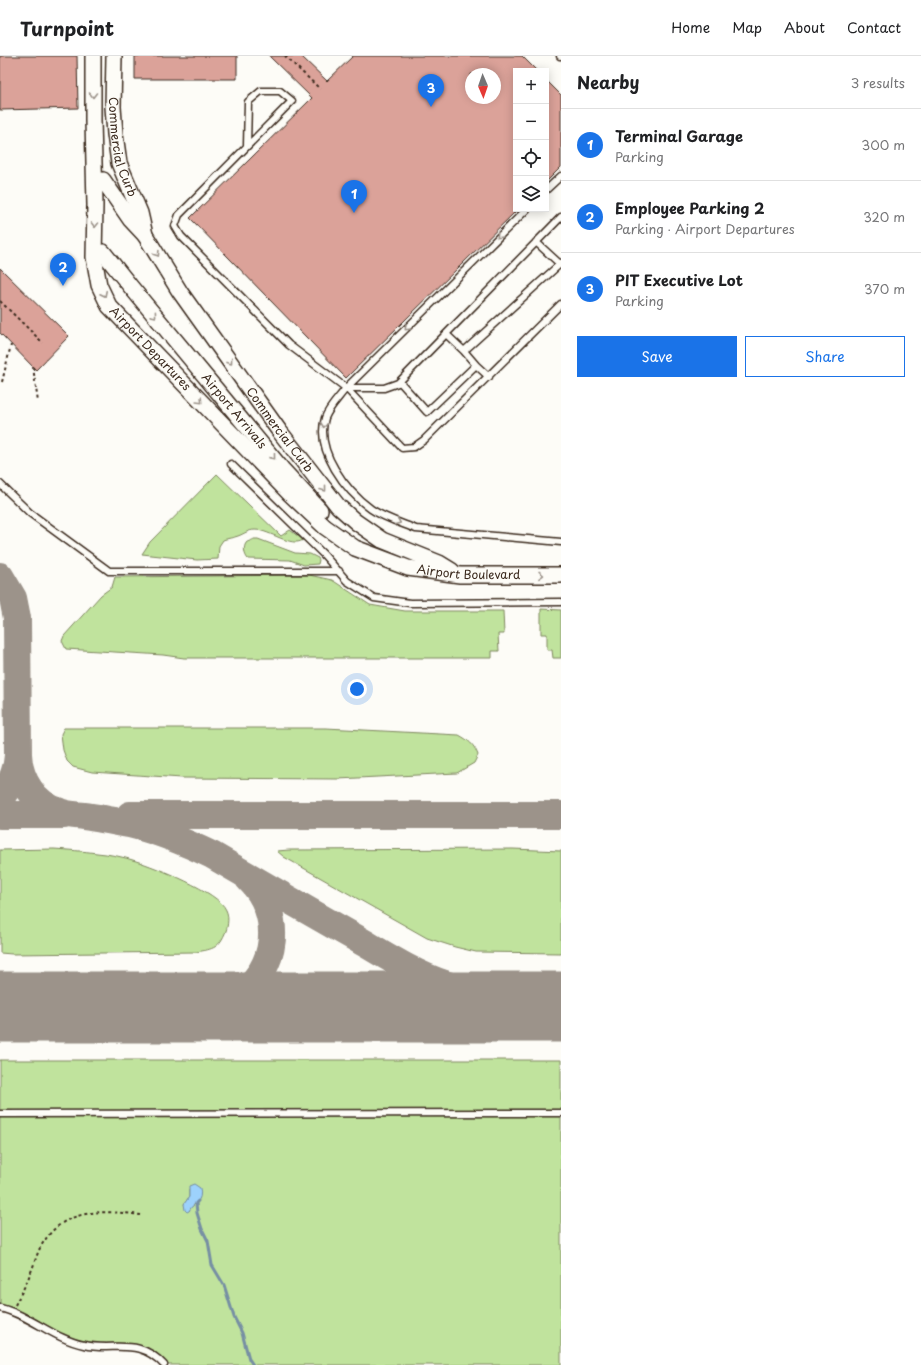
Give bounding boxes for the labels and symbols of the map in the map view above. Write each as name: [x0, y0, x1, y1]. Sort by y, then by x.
north arrow: [465, 68, 501, 104]
pin: 3: [418, 74, 444, 107]
one-way arrow: [89, 92, 97, 98]
street label: Commercial Curb: [105, 97, 142, 199]
pin: 1: [341, 180, 367, 213]
one-way arrow: [91, 222, 99, 228]
one-way arrow: [496, 232, 504, 239]
one-way arrow: [153, 250, 160, 257]
pin: 2: [50, 253, 76, 286]
one-way arrow: [99, 290, 107, 298]
street label: Airport Departures: [106, 302, 196, 394]
one-way arrow: [149, 310, 156, 317]
one-way arrow: [404, 323, 412, 331]
one-way arrow: [225, 358, 233, 365]
street label: Airport Arrivals: [198, 369, 272, 453]
street label: Commercial Curb: [243, 383, 318, 476]
one-way arrow: [195, 396, 203, 404]
one-way arrow: [320, 422, 329, 428]
one-way arrow: [268, 453, 275, 460]
one-way arrow: [320, 484, 327, 491]
one-way arrow: [394, 517, 401, 525]
street label: Airport Boulevard: [416, 559, 521, 583]
one-way arrow: [538, 571, 544, 579]
your location: [347, 679, 367, 699]

